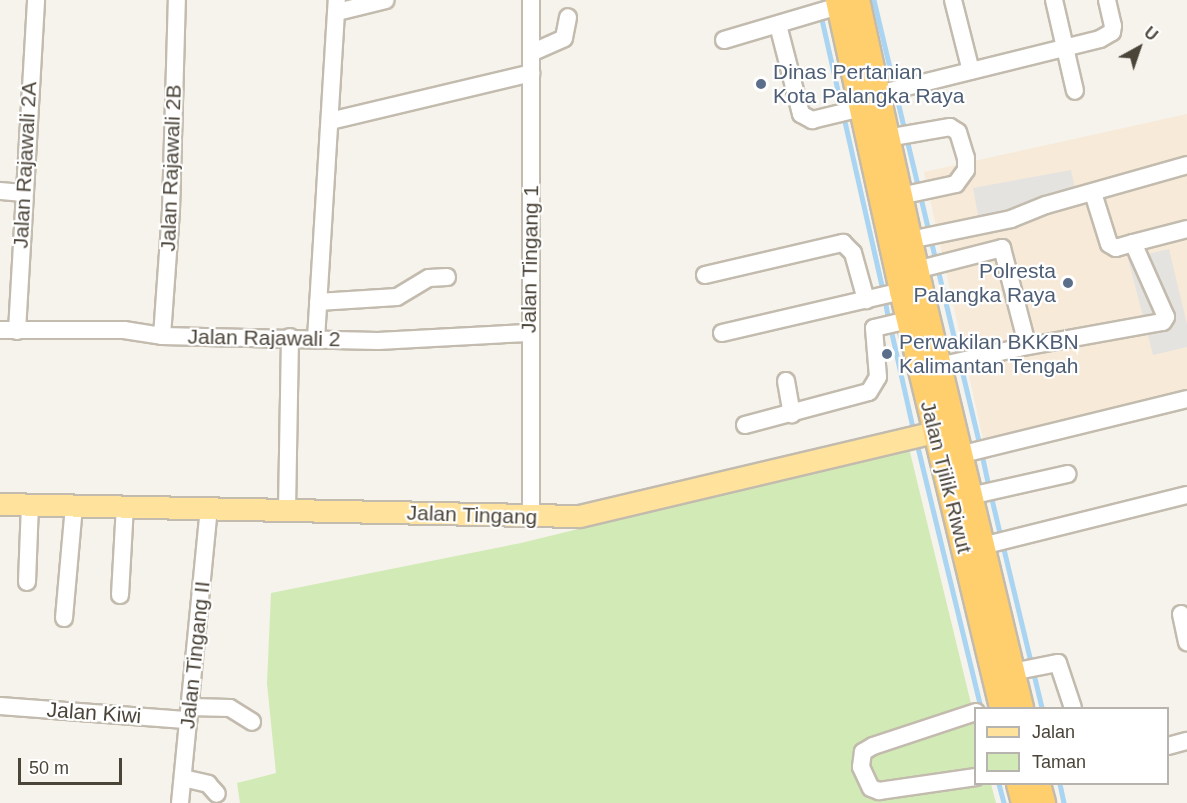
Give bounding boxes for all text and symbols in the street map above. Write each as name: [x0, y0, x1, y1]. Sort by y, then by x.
north arrow: [1109, 18, 1169, 78]
text: U: [1141, 24, 1161, 44]
place label: Dinas Pertanian Kota Palangka Raya: [773, 59, 964, 109]
marker: Dinas Pertanian Kota Palangka Raya: [754, 77, 768, 91]
street label: Jalan Rajawali 2A: [8, 81, 42, 249]
street label: Jalan Rajawali 2B: [155, 84, 187, 252]
street label: Jalan Tingang 1: [516, 184, 544, 334]
place label: Polresta Palangka Raya: [914, 258, 1056, 308]
marker: Polresta Palangka Raya: [1061, 276, 1075, 290]
street label: Jalan Rajawali 2: [187, 324, 341, 352]
place label: Perwakilan BKKBN Kalimantan Tengah: [899, 329, 1079, 379]
marker: Perwakilan BKKBN Kalimantan Tengah: [880, 347, 894, 361]
street label: Jalan Tjilik Riwut: [915, 398, 977, 556]
street label: Jalan Tingang: [406, 500, 538, 530]
street label: Jalan Tingang II: [175, 580, 215, 730]
street label: Jalan Kiwi: [46, 697, 142, 729]
legend: [974, 707, 1169, 785]
text: Jalan: [1032, 722, 1075, 742]
scale bar: [21, 746, 124, 784]
text: Taman: [1032, 752, 1086, 772]
text: 50 m: [29, 758, 69, 778]

